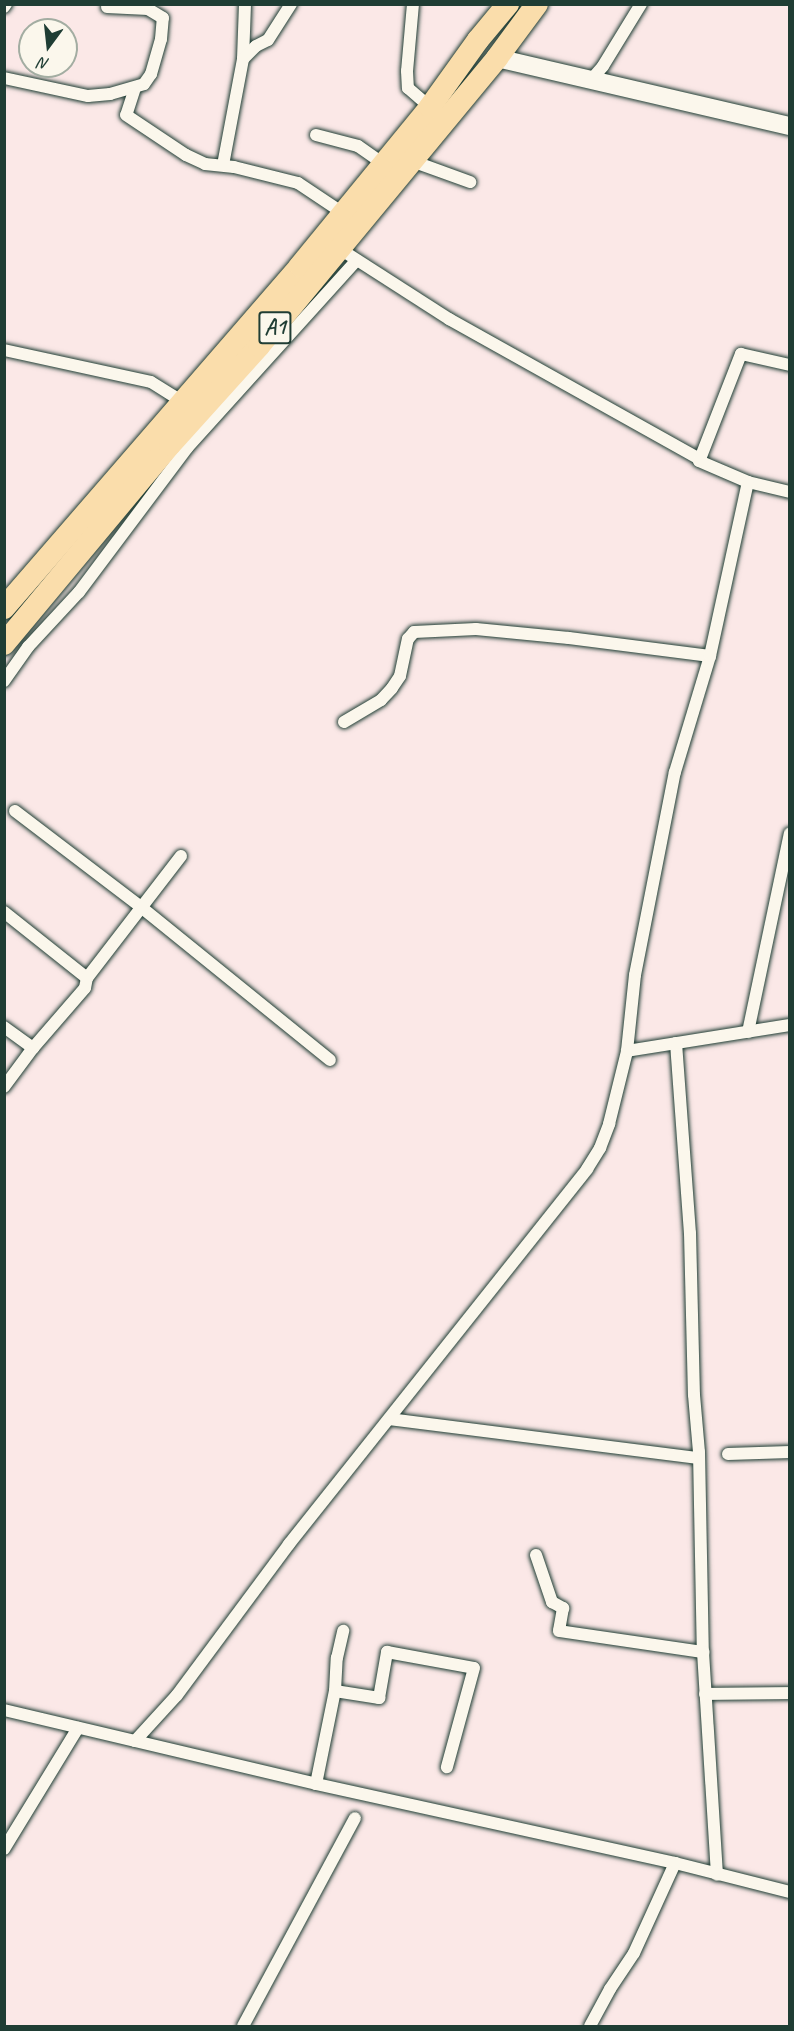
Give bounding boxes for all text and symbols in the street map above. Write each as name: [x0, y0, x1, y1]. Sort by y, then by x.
north arrow: [18, 18, 78, 78]
text: N: [36, 53, 51, 74]
road number: A1: [257, 309, 293, 347]

